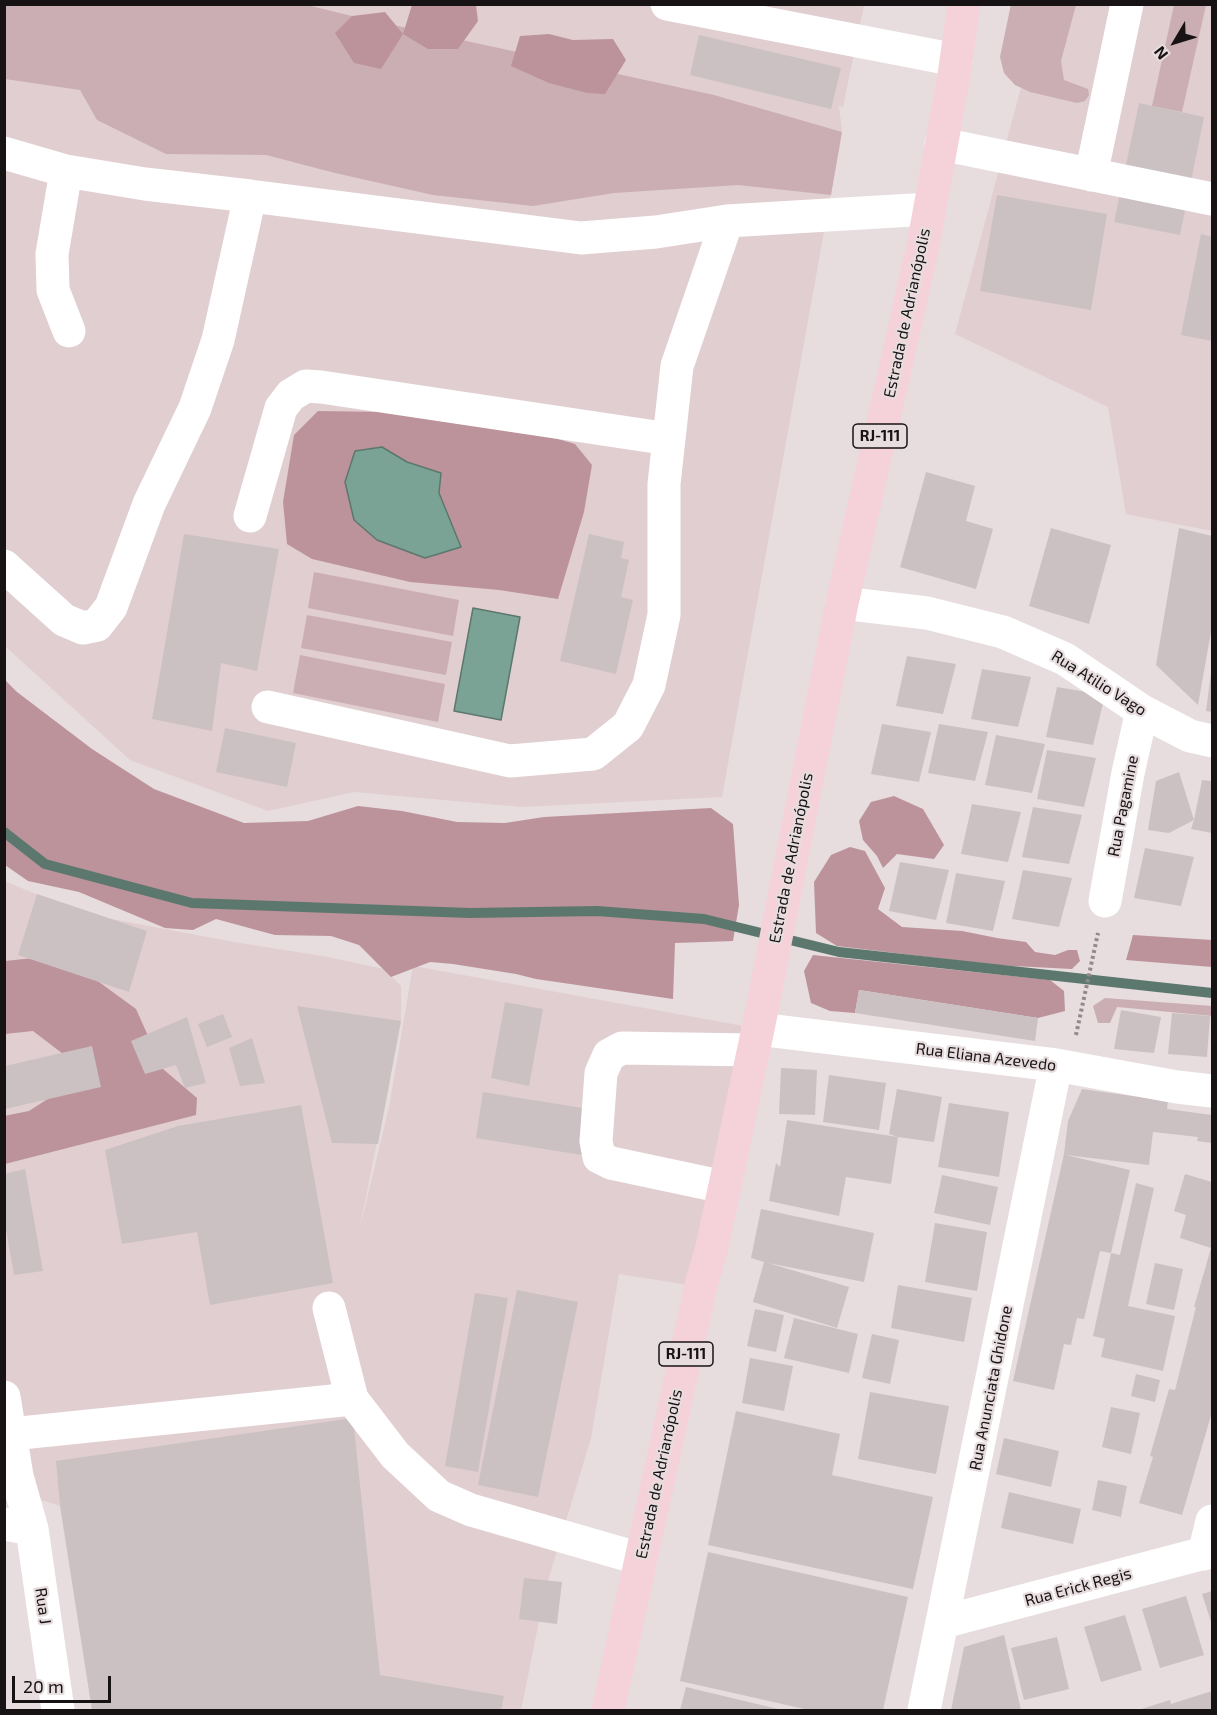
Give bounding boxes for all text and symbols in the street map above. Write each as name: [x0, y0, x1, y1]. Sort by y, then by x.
north arrow: [1145, 12, 1205, 72]
text: N: [1149, 43, 1171, 64]
street label: Estrada de Adrianópolis: [880, 226, 934, 400]
road number: RJ-111: [853, 424, 907, 448]
street label: Rua Atilio Vago: [1048, 646, 1150, 720]
street label: Rua Pagamine: [1104, 754, 1142, 858]
street label: Estrada de Adrianópolis: [765, 771, 817, 945]
street label: Rua Eliana Azevedo: [915, 1039, 1057, 1075]
street label: Rua Anunciata Ghidone: [966, 1304, 1016, 1472]
road number: RJ-111: [659, 1342, 713, 1366]
street label: Estrada de Adrianópolis: [632, 1387, 686, 1561]
street label: Rua Erick Regis: [1023, 1564, 1133, 1610]
street label: Rua J: [31, 1586, 55, 1626]
scale bar: [15, 1664, 114, 1702]
text: 20 m: [23, 1675, 64, 1697]

